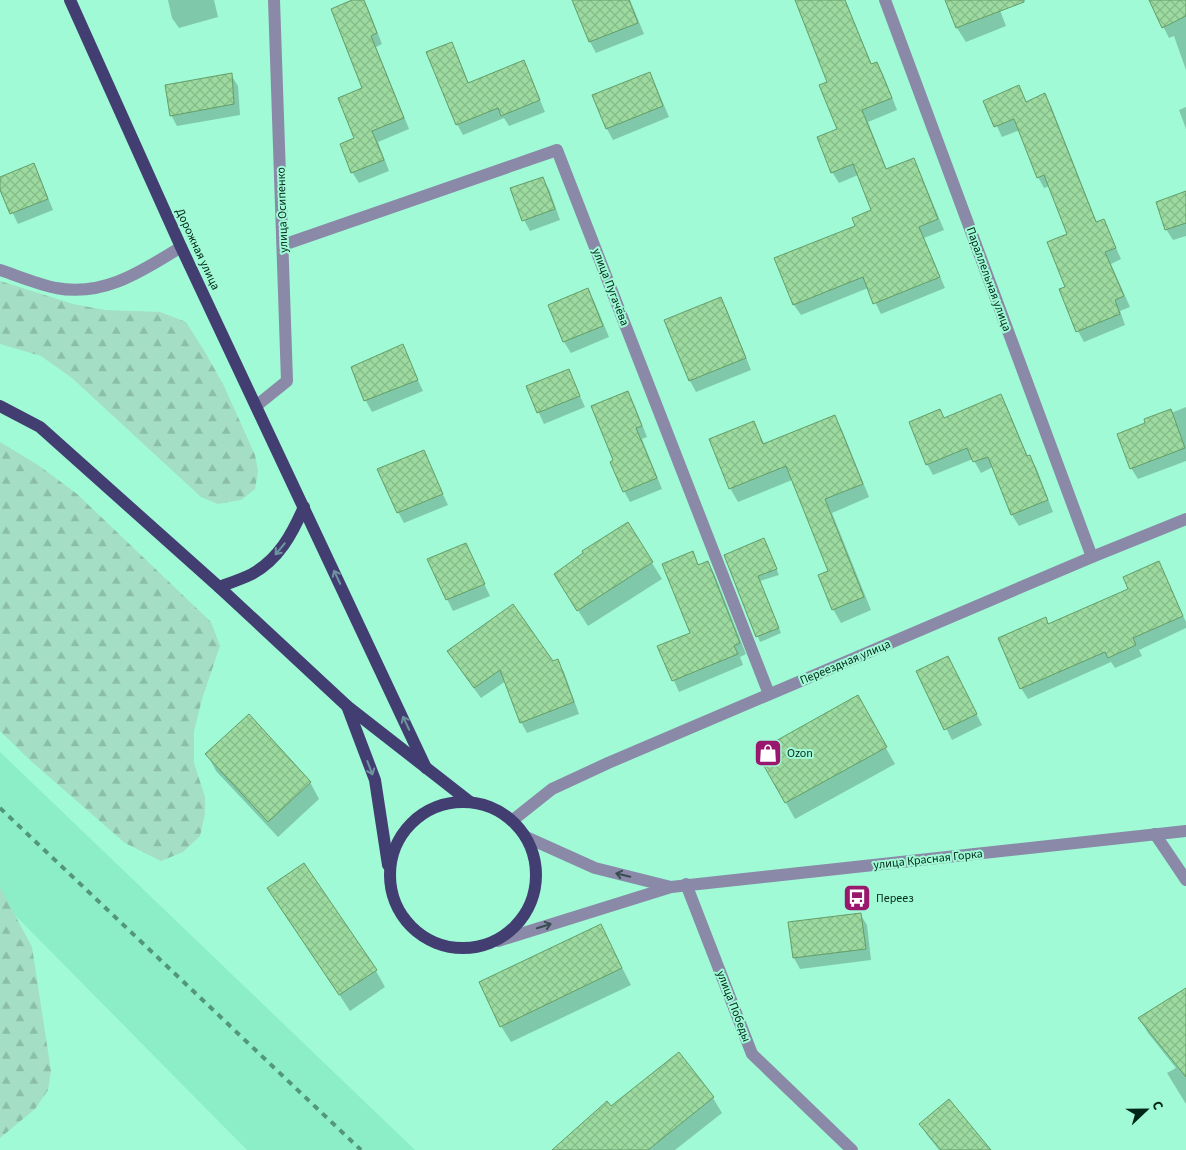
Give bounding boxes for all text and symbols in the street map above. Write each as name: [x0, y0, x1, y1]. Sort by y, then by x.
street label: улица Осипенко: [273, 167, 292, 253]
street label: Дорожная улица: [171, 206, 224, 293]
street label: Параллельная улица: [962, 225, 1015, 334]
street label: улица Пугачёва: [588, 246, 633, 329]
one-way arrow: [275, 543, 286, 556]
one-way arrow: [331, 570, 341, 585]
street label: Переездная улица: [797, 636, 893, 689]
one-way arrow: [401, 716, 411, 731]
shop icon: Ozon: [753, 738, 783, 768]
place label: Ozon: [787, 745, 813, 762]
one-way arrow: [366, 760, 376, 775]
street label: улица Красная Горка: [872, 845, 984, 874]
one-way arrow: [616, 870, 632, 879]
bus stop icon: Переез: [842, 883, 872, 913]
place label: Переез: [876, 890, 914, 907]
one-way arrow: [536, 921, 552, 931]
street label: улица Победы: [712, 968, 755, 1044]
north arrow: [1121, 1085, 1171, 1135]
text: С: [1146, 1098, 1168, 1113]

